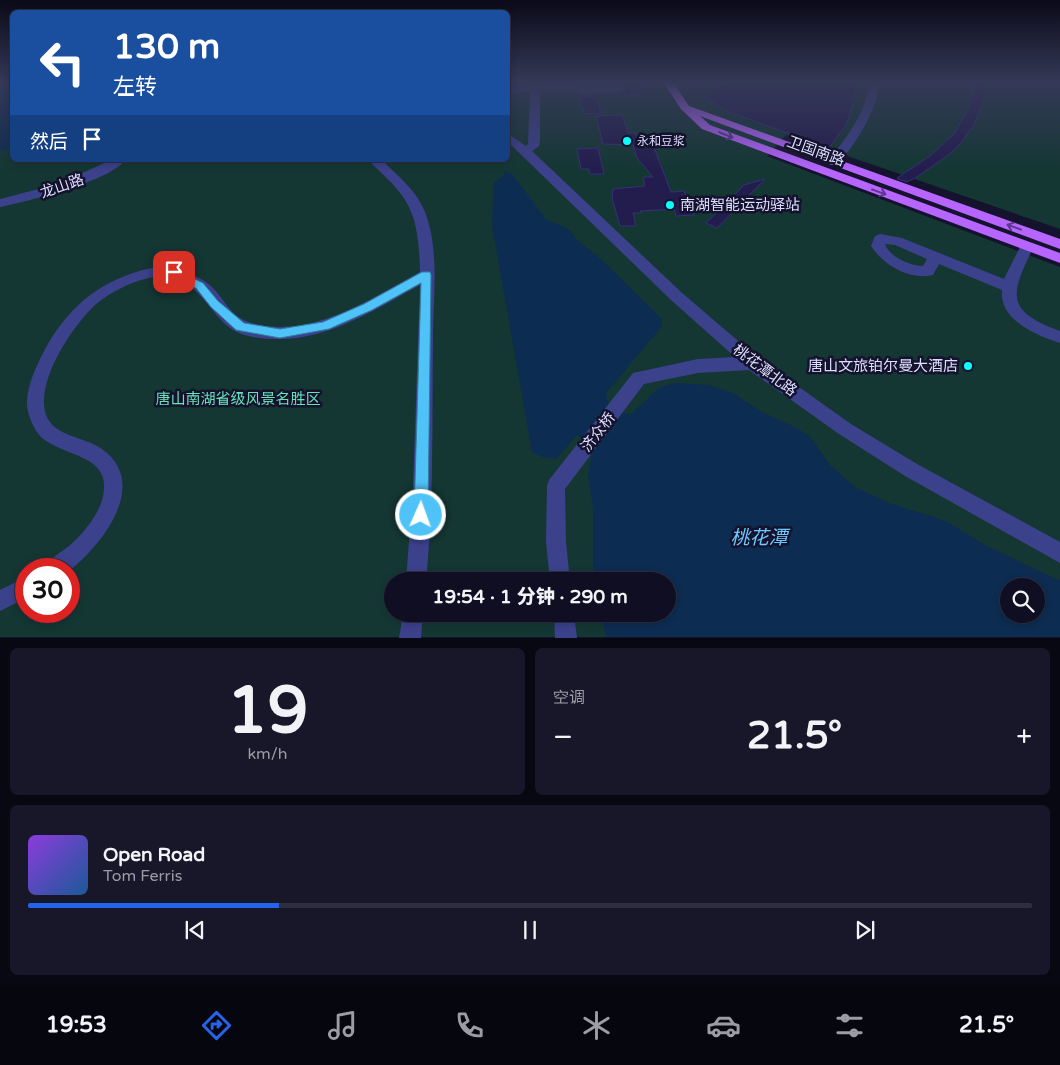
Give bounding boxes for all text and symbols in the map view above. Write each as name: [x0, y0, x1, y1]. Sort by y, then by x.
text: 130 m: [113, 26, 220, 68]
icon: left: [30, 30, 95, 95]
text: 左转: [113, 74, 157, 100]
icon: arrive: [78, 125, 106, 153]
text: 然后: [30, 131, 68, 153]
one-way arrow: [718, 131, 733, 140]
street label: 卫国南路: [785, 132, 847, 170]
place label: 永和豆浆: [637, 134, 685, 148]
marker: 永和豆浆: [621, 135, 633, 147]
street label: 龙山路: [38, 170, 86, 202]
one-way arrow: [870, 188, 886, 197]
place label: 南湖智能运动驿站: [680, 196, 800, 214]
marker: 南湖智能运动驿站: [664, 199, 676, 211]
one-way arrow: [1007, 222, 1022, 231]
pin: [153, 251, 195, 293]
icon: arrive: [160, 258, 188, 286]
street label: 桃花潭北路: [730, 340, 800, 400]
place label: 唐山文旅铂尔曼大酒店: [808, 357, 958, 375]
marker: 唐山文旅铂尔曼大酒店: [962, 360, 974, 372]
park label: 唐山南湖省级风景名胜区: [155, 390, 321, 408]
street label: 济众桥: [577, 409, 619, 455]
position arrow: [394, 488, 446, 540]
water label: 桃花潭: [730, 527, 790, 549]
speed limit sign: 30: [15, 558, 80, 623]
map controls: [1000, 578, 1045, 623]
button: search: [1000, 578, 1045, 623]
text: 19:54 · 1 分钟 · 290 m: [432, 586, 628, 608]
text: 19: [227, 672, 308, 751]
text: 空调: [553, 688, 585, 708]
text: 21.5°: [747, 713, 842, 759]
text: −: [553, 720, 573, 754]
text: +: [1016, 720, 1032, 754]
text: km/h: [247, 744, 288, 764]
text: Open Road: [103, 844, 205, 866]
text: Tom Ferris: [103, 866, 182, 886]
icon: previous: [181, 916, 209, 944]
icon: pause: [516, 916, 544, 944]
icon: next: [851, 916, 879, 944]
icon: directions: [199, 1008, 234, 1043]
icon: music: [325, 1008, 360, 1043]
icon: phone: [452, 1008, 487, 1043]
icon: climate: [579, 1008, 614, 1043]
icon: car: [706, 1008, 741, 1043]
icon: filters: [832, 1008, 867, 1043]
text: 19:53: [46, 1012, 107, 1038]
text: 21.5°: [959, 1012, 1014, 1038]

